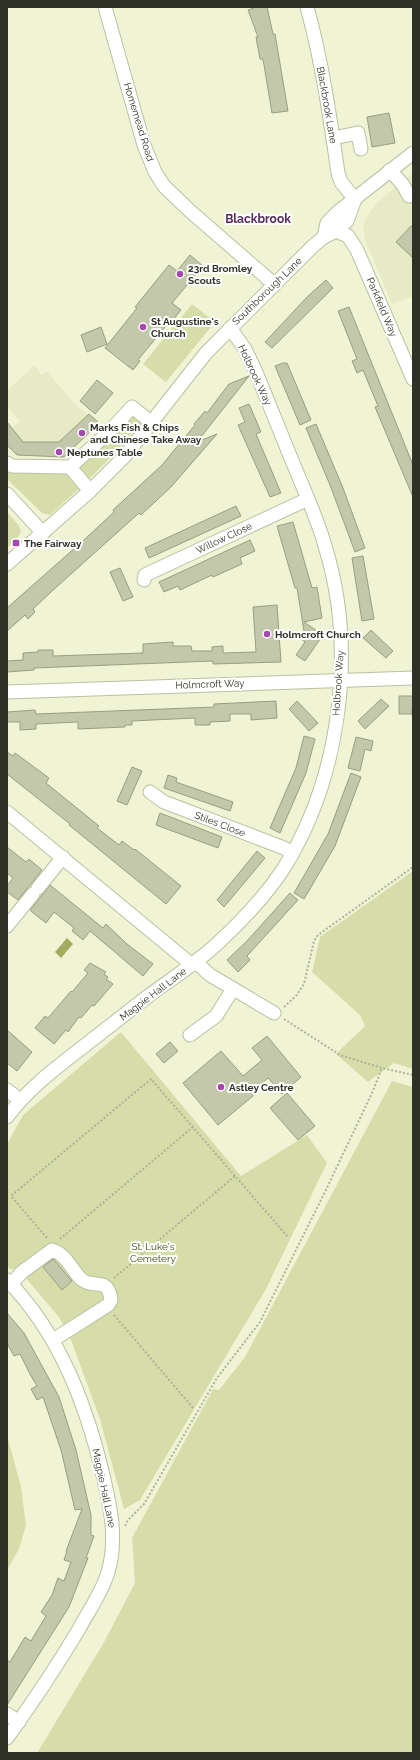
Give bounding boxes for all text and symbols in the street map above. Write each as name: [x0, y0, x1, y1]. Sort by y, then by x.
street label: Blackbrook Lane: [315, 66, 339, 144]
street label: Homemead Road: [122, 81, 156, 163]
district label: Blackbrook: [225, 212, 291, 226]
street label: Southborough Lane: [230, 255, 304, 327]
place label: 23rd Bromley Scouts: [188, 263, 253, 286]
marker: 23rd Bromley Scouts: [175, 269, 185, 279]
street label: Parkfield Way: [365, 276, 400, 339]
place label: St Augustine's Church: [151, 316, 219, 339]
marker: St Augustine's Church: [138, 322, 148, 332]
street label: Holbrook Way: [236, 343, 274, 408]
place label: Marks Fish & Chips and Chinese Take Away: [90, 422, 202, 445]
marker: Marks Fish & Chips and Chinese Take Away: [77, 428, 87, 438]
marker: Neptunes Table: [54, 447, 64, 457]
place label: Neptunes Table: [67, 447, 142, 458]
street label: Willow Close: [194, 520, 254, 556]
marker: The Fairway: [11, 538, 21, 548]
place label: The Fairway: [24, 538, 82, 549]
marker: Holmcroft Church: [262, 629, 272, 639]
place label: Holmcroft Church: [275, 629, 361, 640]
street label: Holbrook Way: [330, 649, 346, 716]
street label: Holmcroft Way: [175, 677, 245, 691]
street label: Stiles Close: [193, 809, 247, 839]
street label: Magpie Hall Lane: [118, 965, 189, 1023]
marker: Astley Centre: [216, 1082, 226, 1092]
place label: Astley Centre: [229, 1082, 294, 1093]
park label: St. Luke's Cemetery: [130, 1241, 176, 1264]
street label: Magpie Hall Lane: [90, 1447, 118, 1529]

